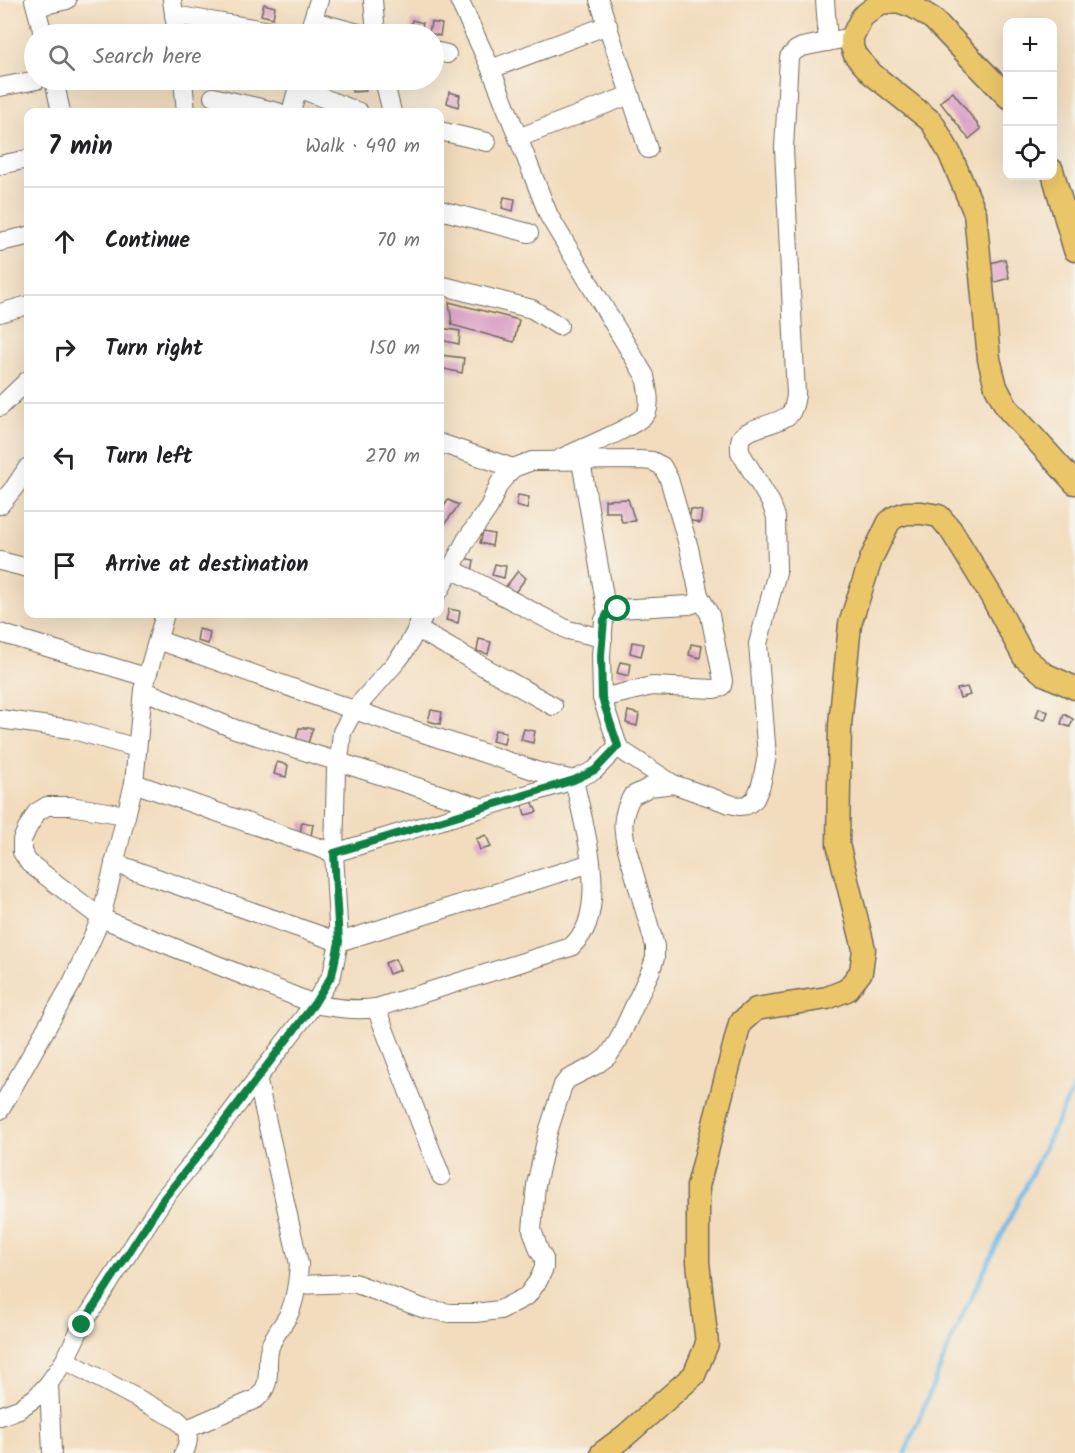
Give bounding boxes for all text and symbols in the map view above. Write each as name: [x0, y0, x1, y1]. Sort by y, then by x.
map controls: [1003, 18, 1057, 180]
button: +: [1003, 18, 1057, 72]
search box: [24, 24, 444, 90]
text: Search here: [93, 40, 201, 75]
icon: search: [45, 41, 78, 74]
button: −: [1003, 72, 1057, 126]
text: 7 min: [48, 126, 113, 168]
button: locate: [1003, 126, 1057, 180]
text: Walk · 490 m: [305, 131, 420, 163]
text: Continue: [105, 224, 190, 259]
icon: ahead: [48, 225, 81, 258]
text: 70 m: [377, 225, 420, 257]
text: Turn right: [105, 332, 203, 367]
icon: right: [48, 333, 81, 366]
text: 150 m: [369, 333, 420, 365]
text: Turn left: [105, 440, 192, 475]
icon: left: [48, 441, 81, 474]
text: 270 m: [365, 441, 420, 473]
text: Arrive at destination: [105, 548, 308, 583]
icon: arrive: [48, 549, 81, 582]
route start: [604, 595, 630, 621]
route end: [68, 1311, 94, 1337]

